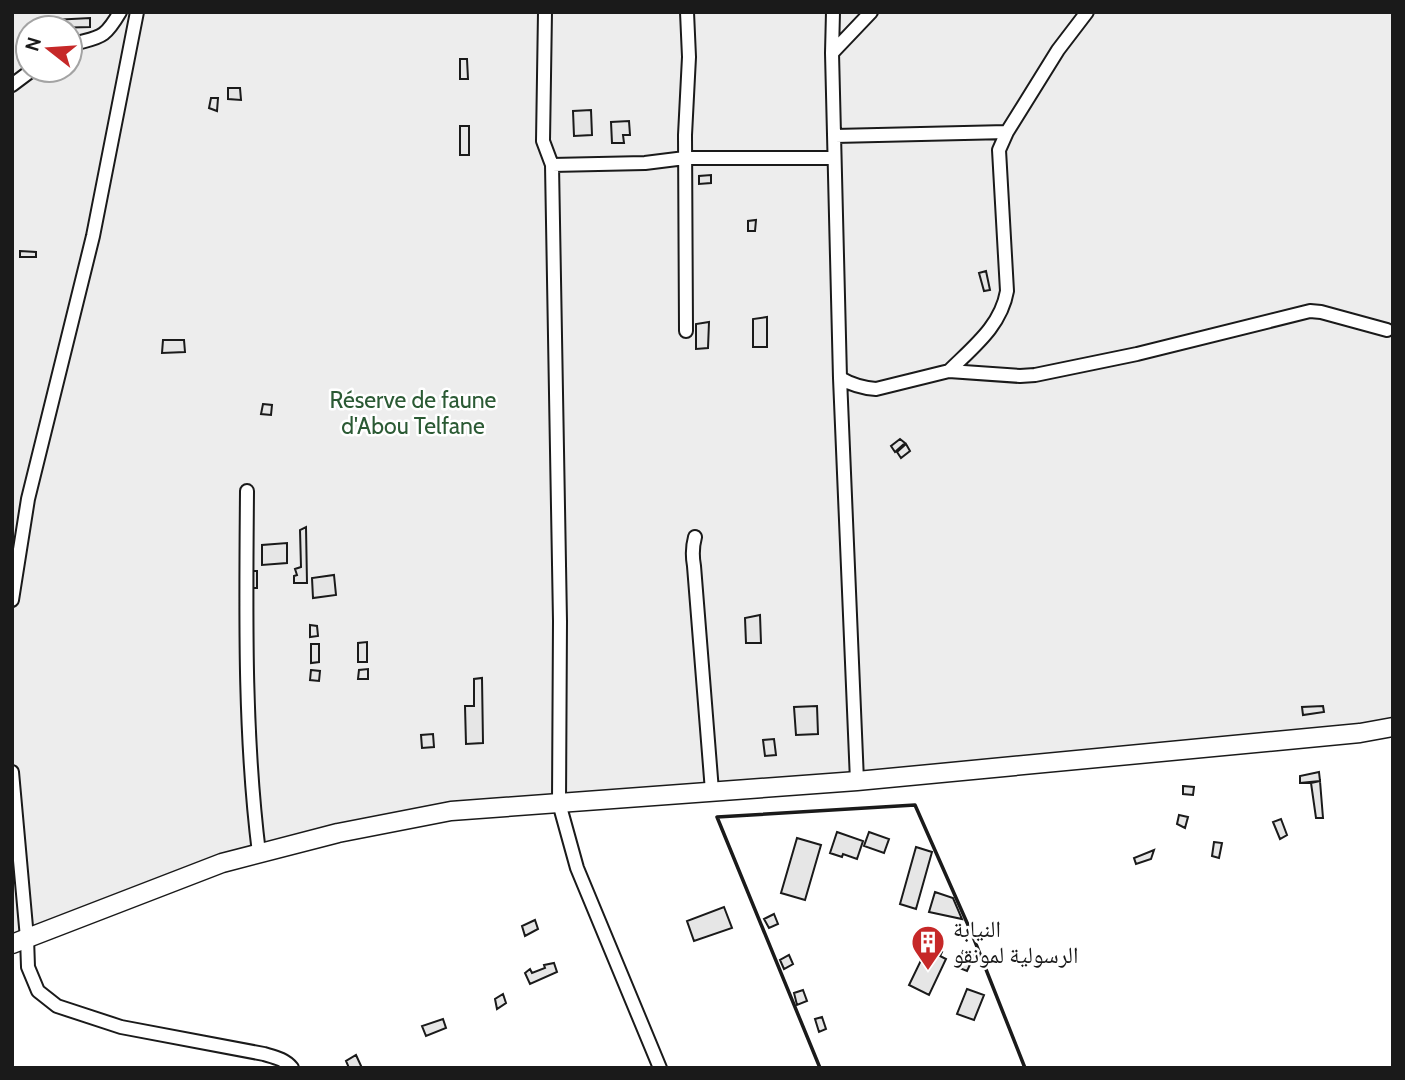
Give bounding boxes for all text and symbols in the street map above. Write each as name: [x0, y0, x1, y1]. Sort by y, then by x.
north arrow: [14, 14, 84, 84]
text: N: [20, 34, 46, 54]
park label: Réserve de faune d'Abou Telfane: [330, 386, 497, 440]
place label: النيابة الرسولية لمونقو: [953, 915, 1078, 969]
building icon: النيابة الرسولية لمونقو: [909, 923, 947, 972]

